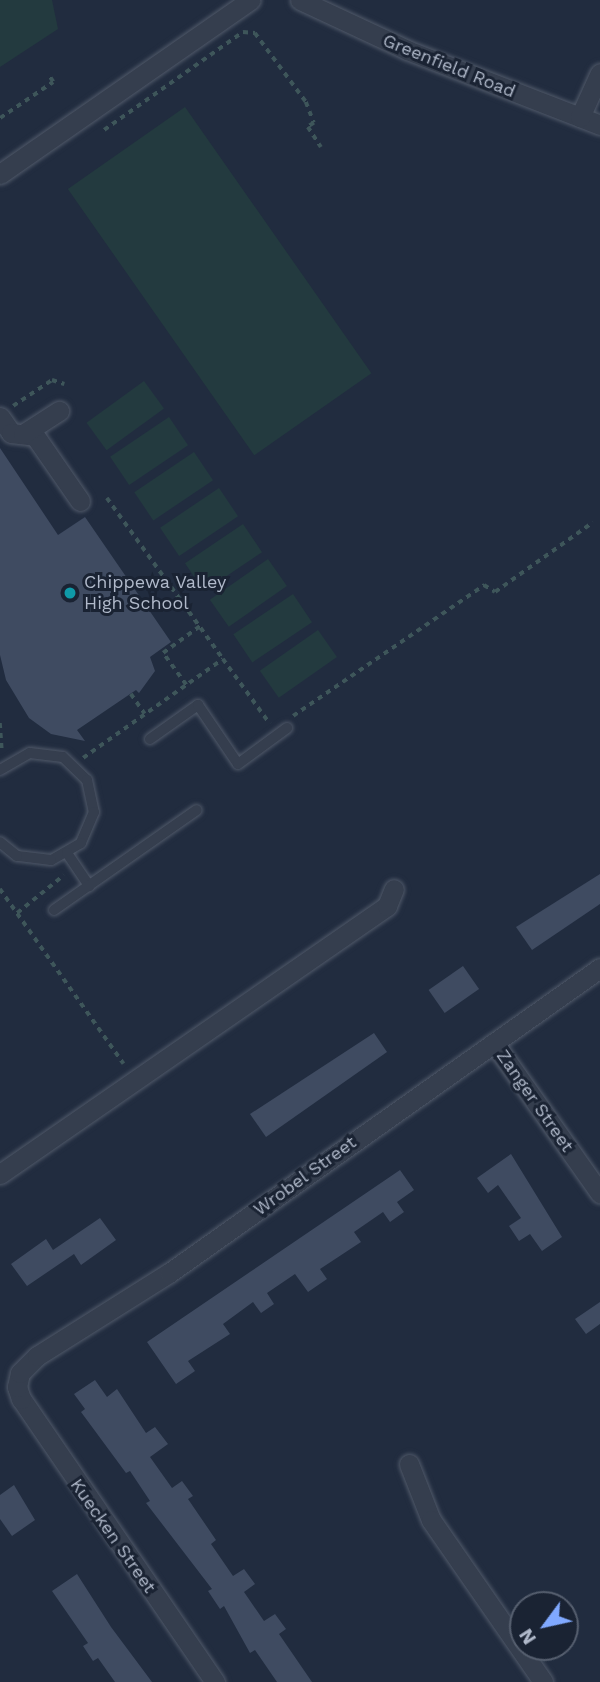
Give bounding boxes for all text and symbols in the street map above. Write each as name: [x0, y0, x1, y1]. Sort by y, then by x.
street label: Greenfield Road: [380, 30, 518, 102]
place label: Chippewa Valley High School: [84, 572, 227, 614]
marker: Chippewa Valley High School: [62, 585, 78, 601]
street label: Zanger Street: [492, 1046, 578, 1156]
street label: Wrobel Street: [249, 1131, 361, 1221]
street label: Kuecken Street: [66, 1475, 160, 1597]
north arrow: [509, 1591, 579, 1661]
text: N: [514, 1624, 541, 1649]

